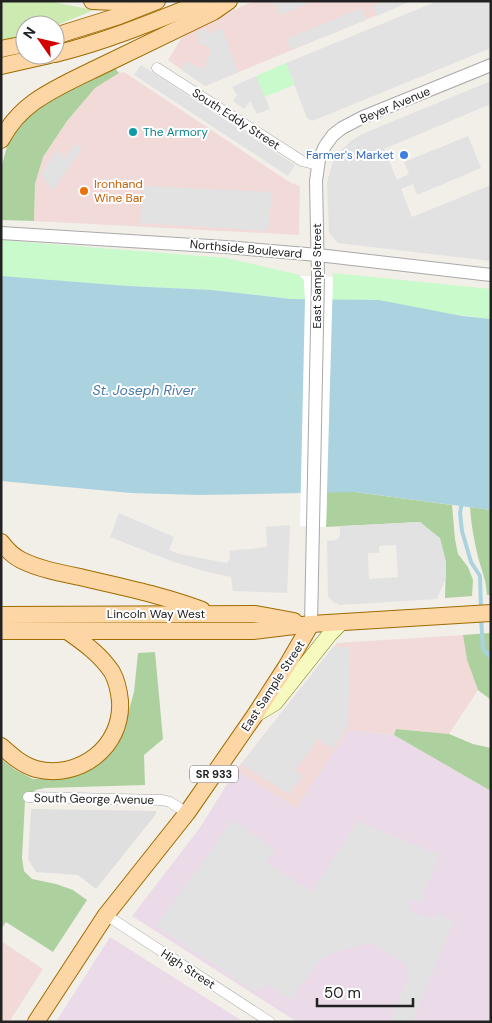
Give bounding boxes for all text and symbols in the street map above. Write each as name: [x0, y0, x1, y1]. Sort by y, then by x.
north arrow: [15, 15, 65, 65]
text: N: [19, 23, 40, 42]
street label: Beyer Avenue: [357, 83, 433, 127]
street label: South Eddy Street: [189, 85, 283, 153]
place label: The Armory: [143, 124, 208, 140]
marker: The Armory: [127, 126, 139, 138]
place label: Farmer's Market: [306, 147, 394, 163]
marker: Farmer's Market: [398, 149, 410, 161]
place label: Ironhand Wine Bar: [94, 176, 144, 206]
marker: Ironhand Wine Bar: [78, 185, 90, 197]
street label: East Sample Street: [309, 223, 325, 329]
street label: Northside Boulevard: [189, 236, 303, 262]
water label: St. Joseph River: [92, 381, 196, 399]
street label: Lincoln Way West: [107, 606, 205, 622]
street label: East Sample Street: [238, 637, 309, 735]
road number: SR 933: [190, 766, 238, 782]
street label: South George Avenue: [34, 790, 154, 808]
street label: High Street: [158, 945, 219, 993]
scale bar: [317, 976, 413, 1008]
text: 50 m: [324, 983, 361, 1003]

